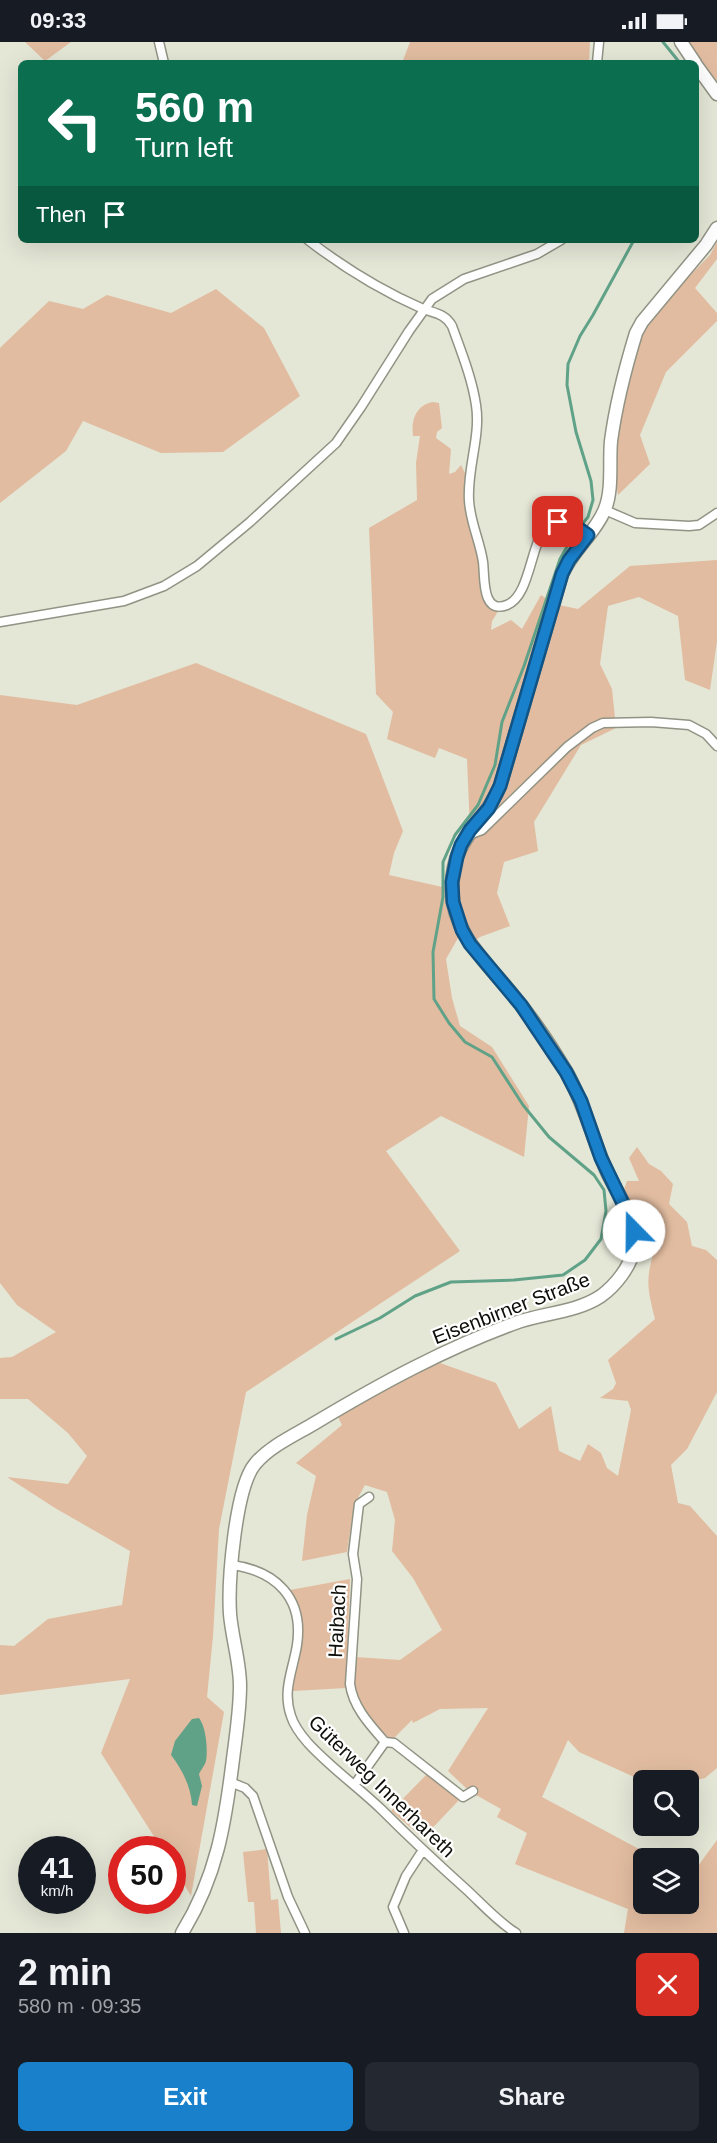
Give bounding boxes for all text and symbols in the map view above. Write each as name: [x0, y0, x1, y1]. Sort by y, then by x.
text: 09:33: [30, 8, 86, 33]
icon: left: [36, 84, 114, 162]
text: 560 m: [135, 84, 254, 131]
text: Turn left: [135, 133, 233, 163]
icon: arrive: [98, 198, 131, 231]
text: Then: [36, 202, 86, 227]
pin: [532, 496, 583, 547]
icon: arrive: [541, 505, 574, 538]
position arrow: [602, 1199, 666, 1263]
street label: Eisenbirner Straße: [429, 1268, 593, 1348]
street label: Haibach: [324, 1584, 350, 1658]
street label: Güterweg Innerhareth: [304, 1711, 460, 1861]
map controls: [633, 1770, 699, 1914]
button: search: [633, 1770, 699, 1836]
speed limit sign: 50: [108, 1836, 186, 1914]
button: layers: [633, 1848, 699, 1914]
text: 41: [40, 1851, 74, 1884]
text: km/h: [41, 1882, 73, 1899]
text: 2 min: [18, 1952, 112, 1993]
button: close: [636, 1953, 699, 2016]
text: 580 m · 09:35: [18, 1995, 141, 2017]
button: Exit: [18, 2062, 353, 2131]
button: Share: [365, 2062, 699, 2131]

